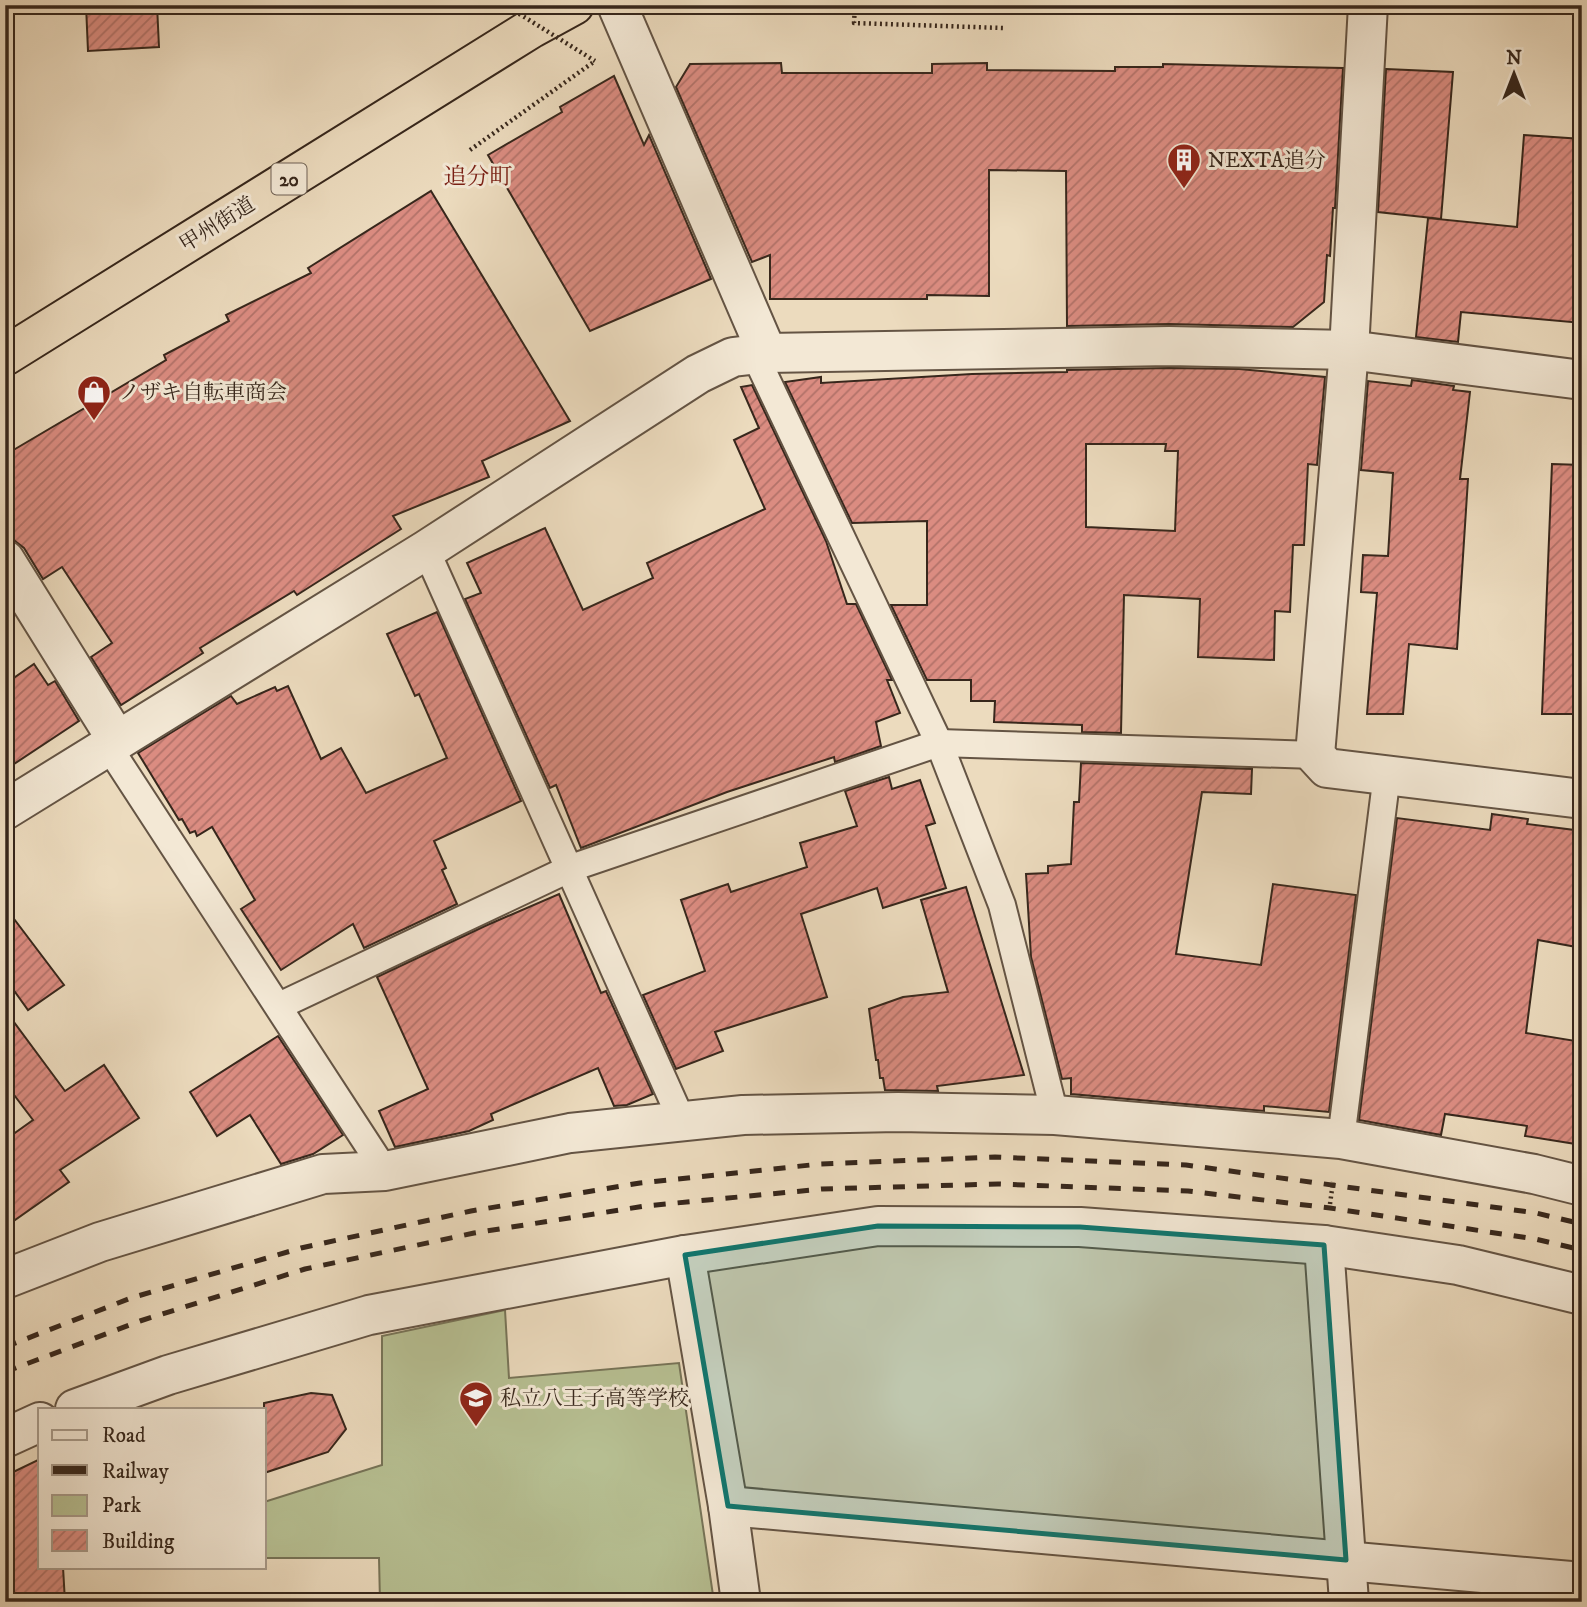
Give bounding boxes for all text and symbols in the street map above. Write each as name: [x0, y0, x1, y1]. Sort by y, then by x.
north arrow: [1478, 38, 1548, 108]
text: N: [1506, 47, 1522, 70]
building icon: NEXTA追分: [1165, 141, 1203, 190]
place label: NEXTA追分: [1208, 148, 1326, 174]
district label: 追分町: [444, 163, 513, 192]
road number: 20: [272, 164, 306, 195]
street label: 甲州街道: [175, 192, 260, 258]
shop icon: ノザキ自転車商会: [75, 373, 113, 422]
place label: ノザキ自転車商会: [119, 380, 287, 406]
school or university icon: 私立八王子高等学校: [457, 1379, 495, 1428]
place label: 私立八王子高等学校: [500, 1386, 689, 1412]
legend: [38, 1408, 266, 1568]
text: Road: [102, 1423, 146, 1449]
text: Railway: [102, 1459, 170, 1485]
text: Park: [102, 1493, 142, 1519]
text: Building: [102, 1529, 175, 1555]

